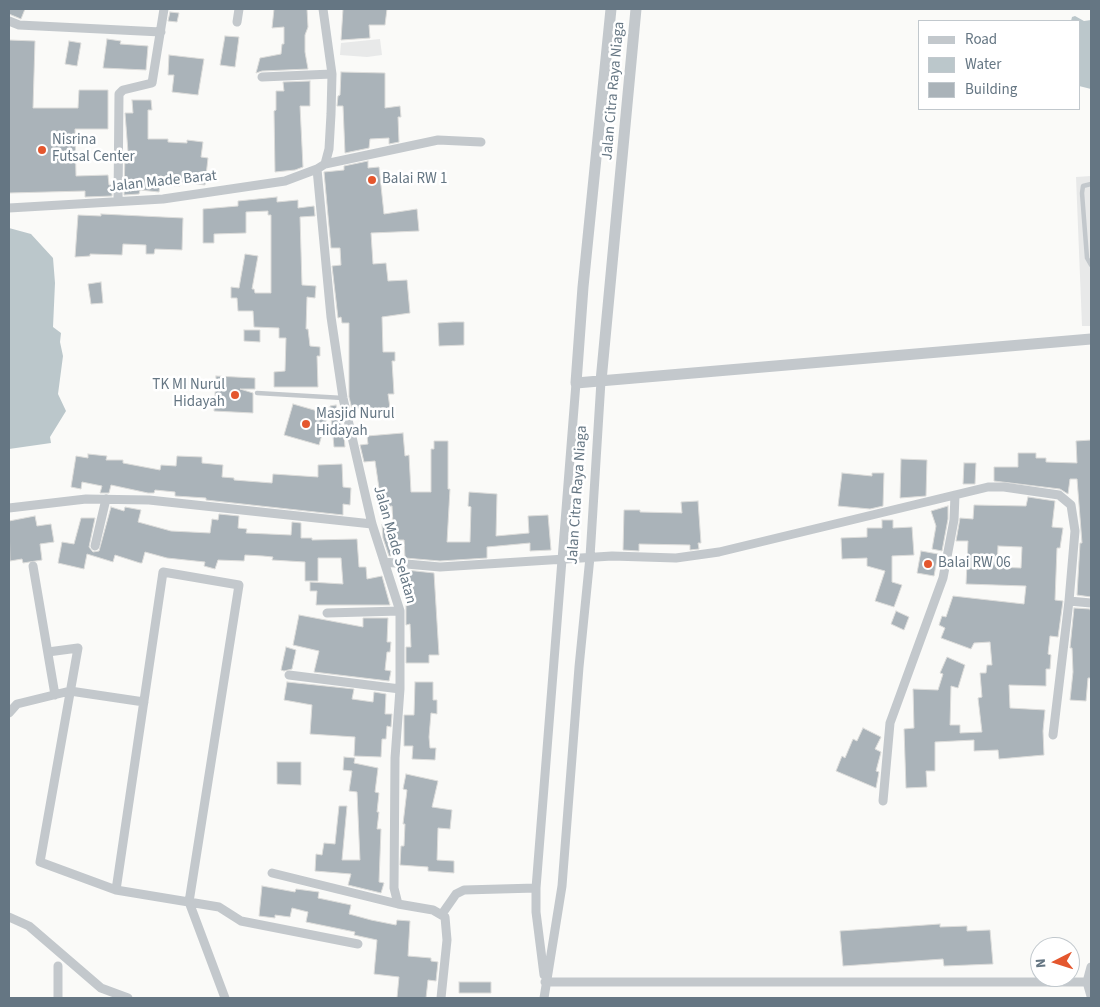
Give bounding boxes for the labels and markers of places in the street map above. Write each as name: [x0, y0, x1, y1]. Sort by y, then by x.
place label: Nisrina Futsal Center: [52, 132, 135, 167]
marker: Nisrina Futsal Center: [36, 144, 48, 156]
place label: Balai RW 1: [382, 171, 447, 189]
marker: Balai RW 1: [366, 174, 378, 186]
place label: TK MI Nurul Hidayah: [152, 377, 225, 412]
marker: TK MI Nurul Hidayah: [229, 389, 241, 401]
place label: Masjid Nurul Hidayah: [316, 406, 395, 441]
marker: Masjid Nurul Hidayah: [300, 418, 312, 430]
place label: Balai RW 06: [938, 555, 1011, 573]
marker: Balai RW 06: [922, 558, 934, 570]

